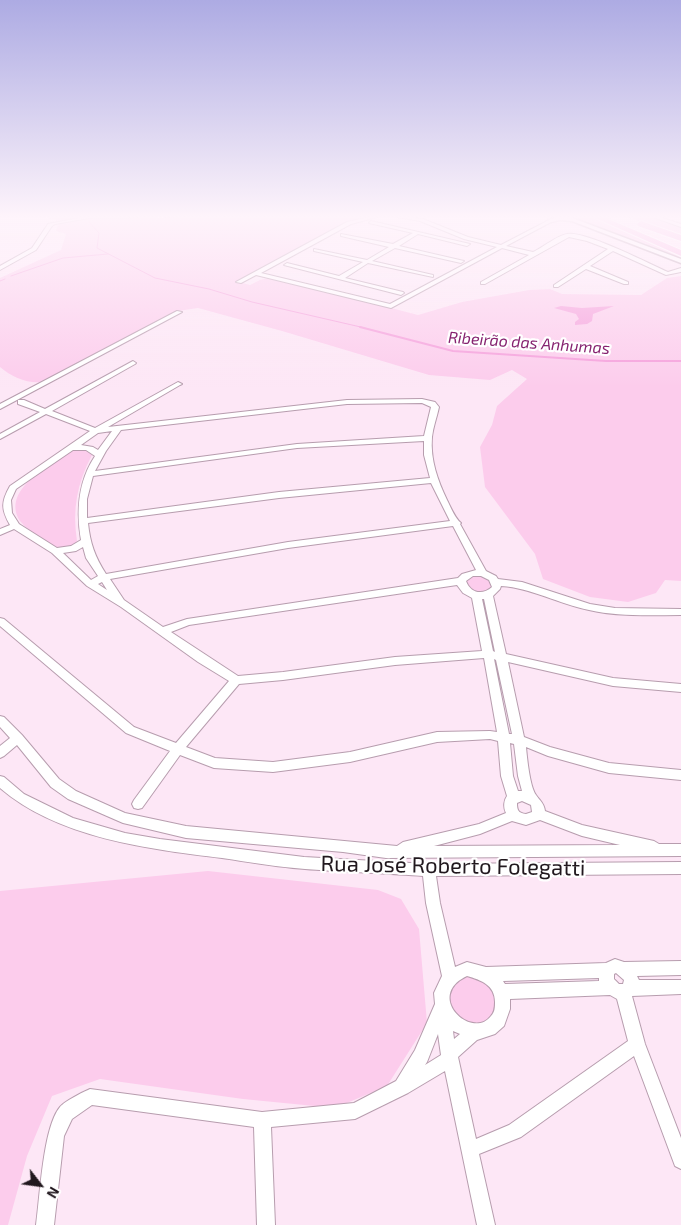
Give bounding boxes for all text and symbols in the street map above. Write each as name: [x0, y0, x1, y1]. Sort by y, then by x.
water label: Ribeirão das Anhumas: [447, 328, 611, 358]
street label: Rua José Roberto Folegatti: [320, 850, 586, 882]
north arrow: [15, 1160, 65, 1210]
text: N: [44, 1184, 63, 1201]

